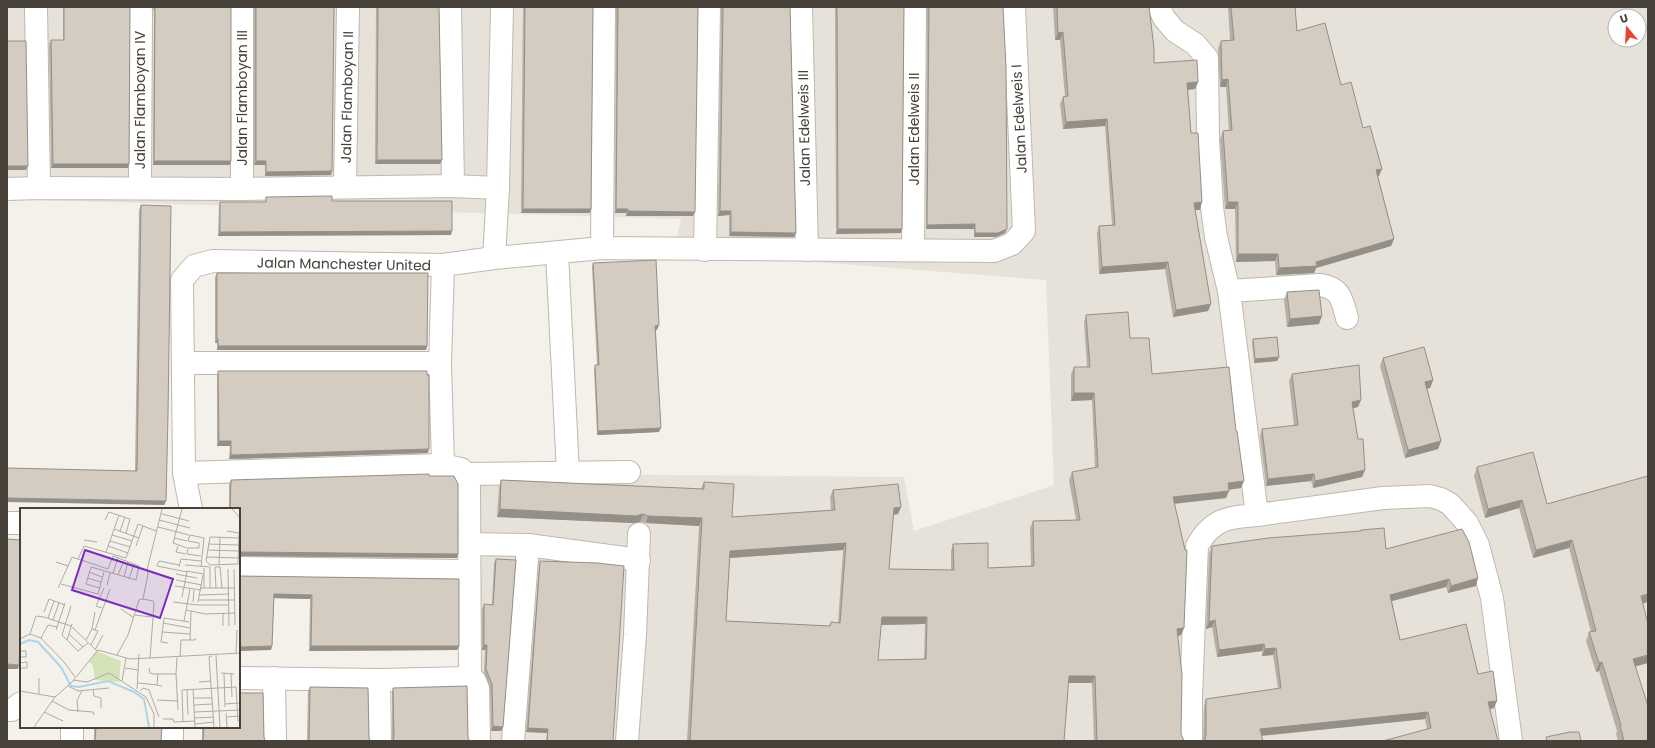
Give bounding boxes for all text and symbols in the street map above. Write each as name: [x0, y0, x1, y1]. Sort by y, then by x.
north arrow: [1607, 8, 1647, 48]
text: U: [1618, 10, 1630, 27]
street label: Jalan Flamboyan IV: [130, 30, 150, 169]
street label: Jalan Flamboyan III: [232, 30, 252, 166]
street label: Jalan Flamboyan II: [336, 31, 358, 163]
street label: Jalan Edelweis I: [1006, 64, 1032, 174]
street label: Jalan Edelweis III: [793, 70, 815, 186]
street label: Jalan Edelweis II: [904, 73, 924, 185]
street label: Jalan Manchester United: [257, 252, 431, 276]
inset map: [20, 508, 240, 728]

